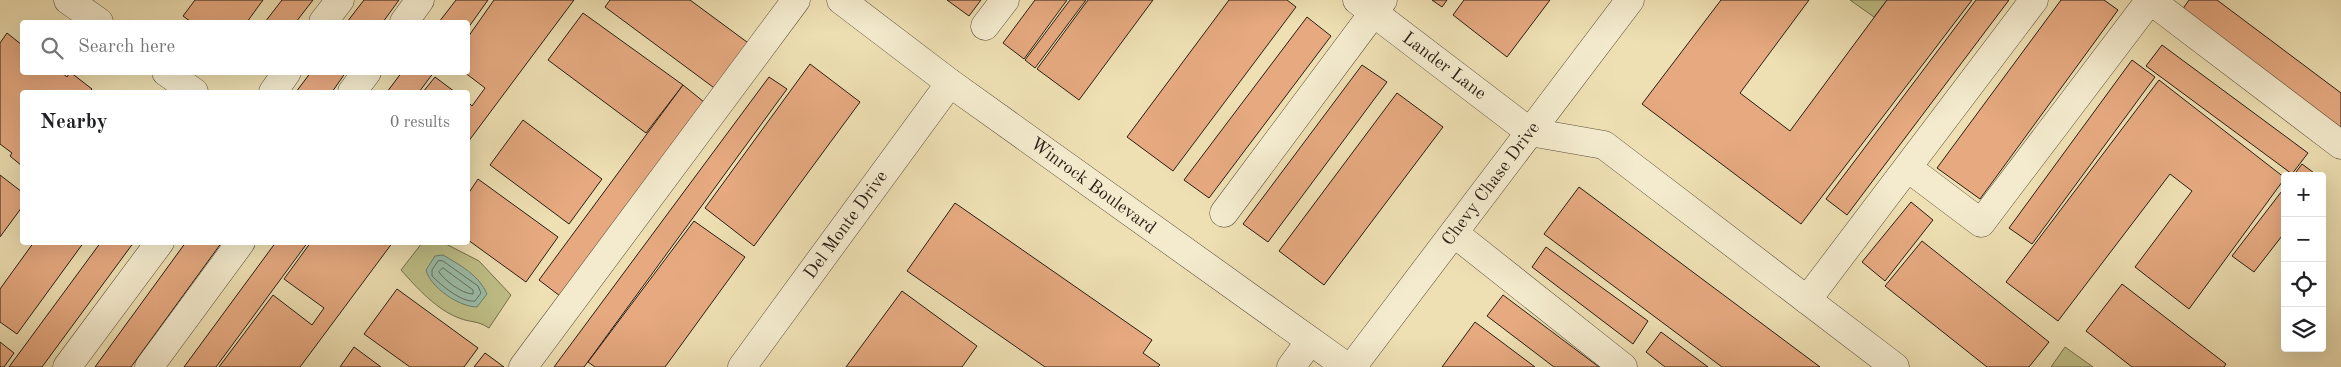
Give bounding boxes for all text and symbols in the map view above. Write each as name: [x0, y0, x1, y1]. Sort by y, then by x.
search box: [20, 20, 470, 75]
street label: Lander Lane: [1399, 29, 1489, 103]
icon: search: [38, 34, 66, 62]
text: Search here: [78, 38, 175, 57]
text: Nearby: [40, 112, 108, 133]
text: 0 results: [390, 115, 450, 131]
street label: Chevy Chase Drive: [1439, 119, 1543, 249]
street label: Winrock Boulevard: [1027, 135, 1159, 237]
street label: Del Monte Drive: [801, 168, 891, 282]
map controls: [2281, 172, 2326, 352]
button: +: [2281, 172, 2326, 217]
button: −: [2281, 217, 2326, 262]
button: locate: [2281, 262, 2326, 307]
button: layers: [2281, 307, 2326, 352]

